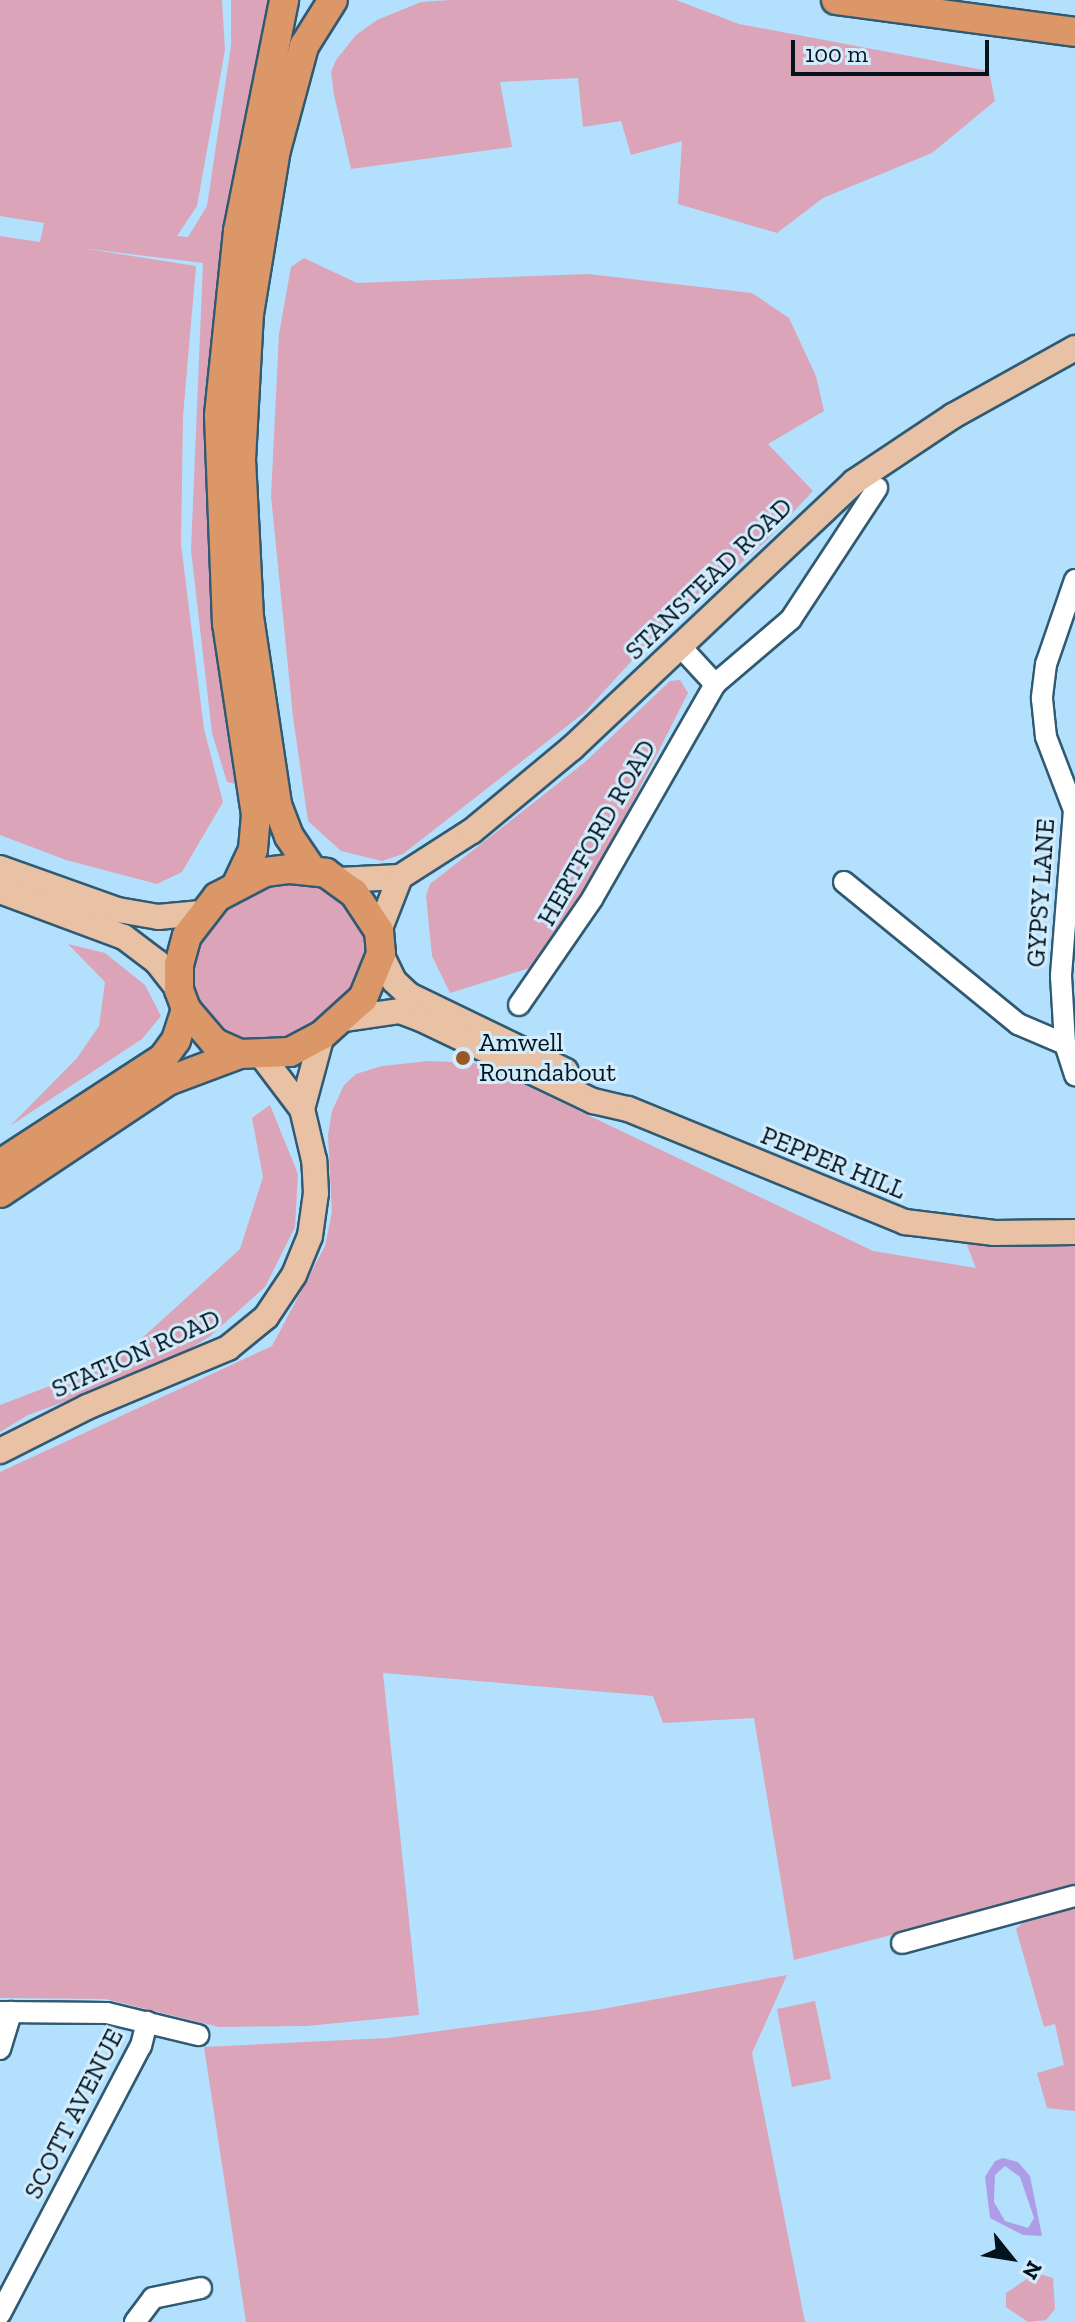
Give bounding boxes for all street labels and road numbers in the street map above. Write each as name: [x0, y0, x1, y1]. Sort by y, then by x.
street label: STANSTEAD ROAD: [619, 491, 799, 667]
street label: HERTFORD ROAD: [531, 734, 663, 932]
street label: GYPSY LANE: [1020, 817, 1062, 969]
street label: PEPPER HILL: [756, 1120, 910, 1206]
street label: STATION ROAD: [47, 1303, 225, 1405]
street label: SCOTT AVENUE: [17, 2023, 131, 2205]

